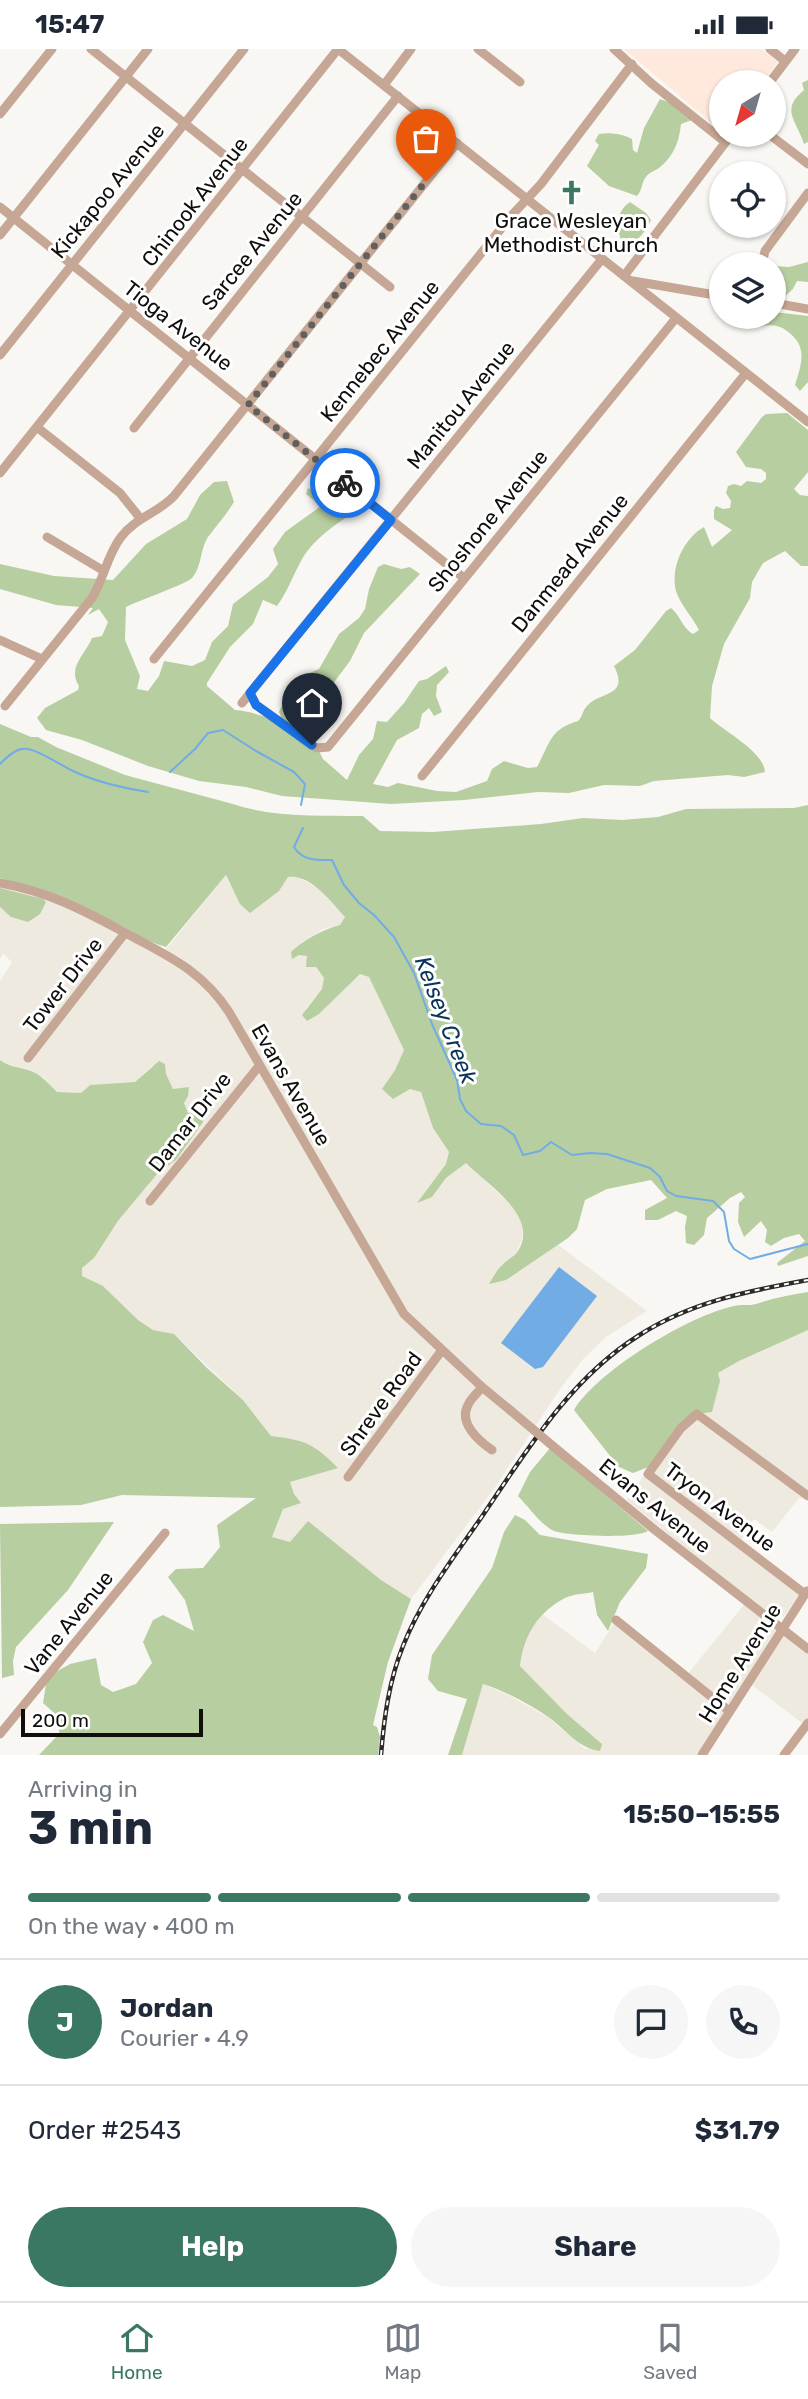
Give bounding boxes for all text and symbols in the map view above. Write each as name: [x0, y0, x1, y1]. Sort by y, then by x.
text: 15:47: [35, 9, 104, 40]
north arrow: [709, 70, 786, 147]
map controls: [709, 70, 786, 329]
pin: [396, 109, 456, 181]
street label: Kickapoo Avenue: [46, 118, 170, 263]
icon: bag: [407, 120, 445, 158]
street label: Chinook Avenue: [136, 132, 253, 271]
button: locate: [709, 161, 786, 238]
church icon: Grace Wesleyan Methodist Church: [557, 178, 585, 206]
street label: Sarcee Avenue: [196, 186, 307, 315]
place label: Grace Wesleyan Methodist Church: [484, 208, 658, 257]
button: layers: [709, 252, 786, 329]
street label: Tioga Avenue: [119, 275, 238, 376]
street label: Kennebec Avenue: [315, 275, 444, 427]
street label: Manitou Avenue: [401, 336, 520, 474]
street label: Shoshone Avenue: [422, 444, 553, 597]
courier: [310, 448, 380, 518]
icon: bike: [326, 464, 364, 502]
street label: Danmead Avenue: [506, 488, 633, 637]
pin: [282, 673, 342, 745]
icon: home: [293, 684, 331, 722]
street label: Tower Drive: [18, 932, 107, 1037]
water label: Kelsey Creek: [409, 952, 484, 1089]
street label: Evans Avenue: [246, 1019, 336, 1150]
street label: Damar Drive: [143, 1067, 236, 1176]
street label: Shreve Road: [334, 1347, 427, 1461]
street label: Evans Avenue: [594, 1453, 716, 1558]
street label: Tryon Avenue: [660, 1457, 781, 1556]
street label: Vane Avenue: [19, 1566, 118, 1680]
street label: Home Avenue: [693, 1599, 786, 1727]
scale bar: [21, 1706, 203, 1738]
text: 200 m: [32, 1709, 89, 1732]
text: Arriving in: [28, 1775, 138, 1803]
text: 15:50–15:55: [623, 1799, 780, 1830]
text: 3 min: [28, 1801, 153, 1856]
text: On the way · 400 m: [28, 1912, 235, 1940]
button: chat: [614, 1985, 688, 2059]
button: phone: [706, 1985, 780, 2059]
text: Jordan: [120, 1993, 213, 2024]
text: J: [56, 2007, 74, 2038]
text: Courier · 4.9: [120, 2024, 249, 2052]
text: Order #2543: [28, 2115, 182, 2146]
text: $31.79: [695, 2115, 780, 2146]
button: Help: [28, 2207, 397, 2287]
button: Share: [411, 2207, 780, 2287]
tab: Home: [111, 2319, 163, 2384]
tab: Map: [384, 2319, 422, 2384]
tab: Saved: [643, 2319, 697, 2384]

